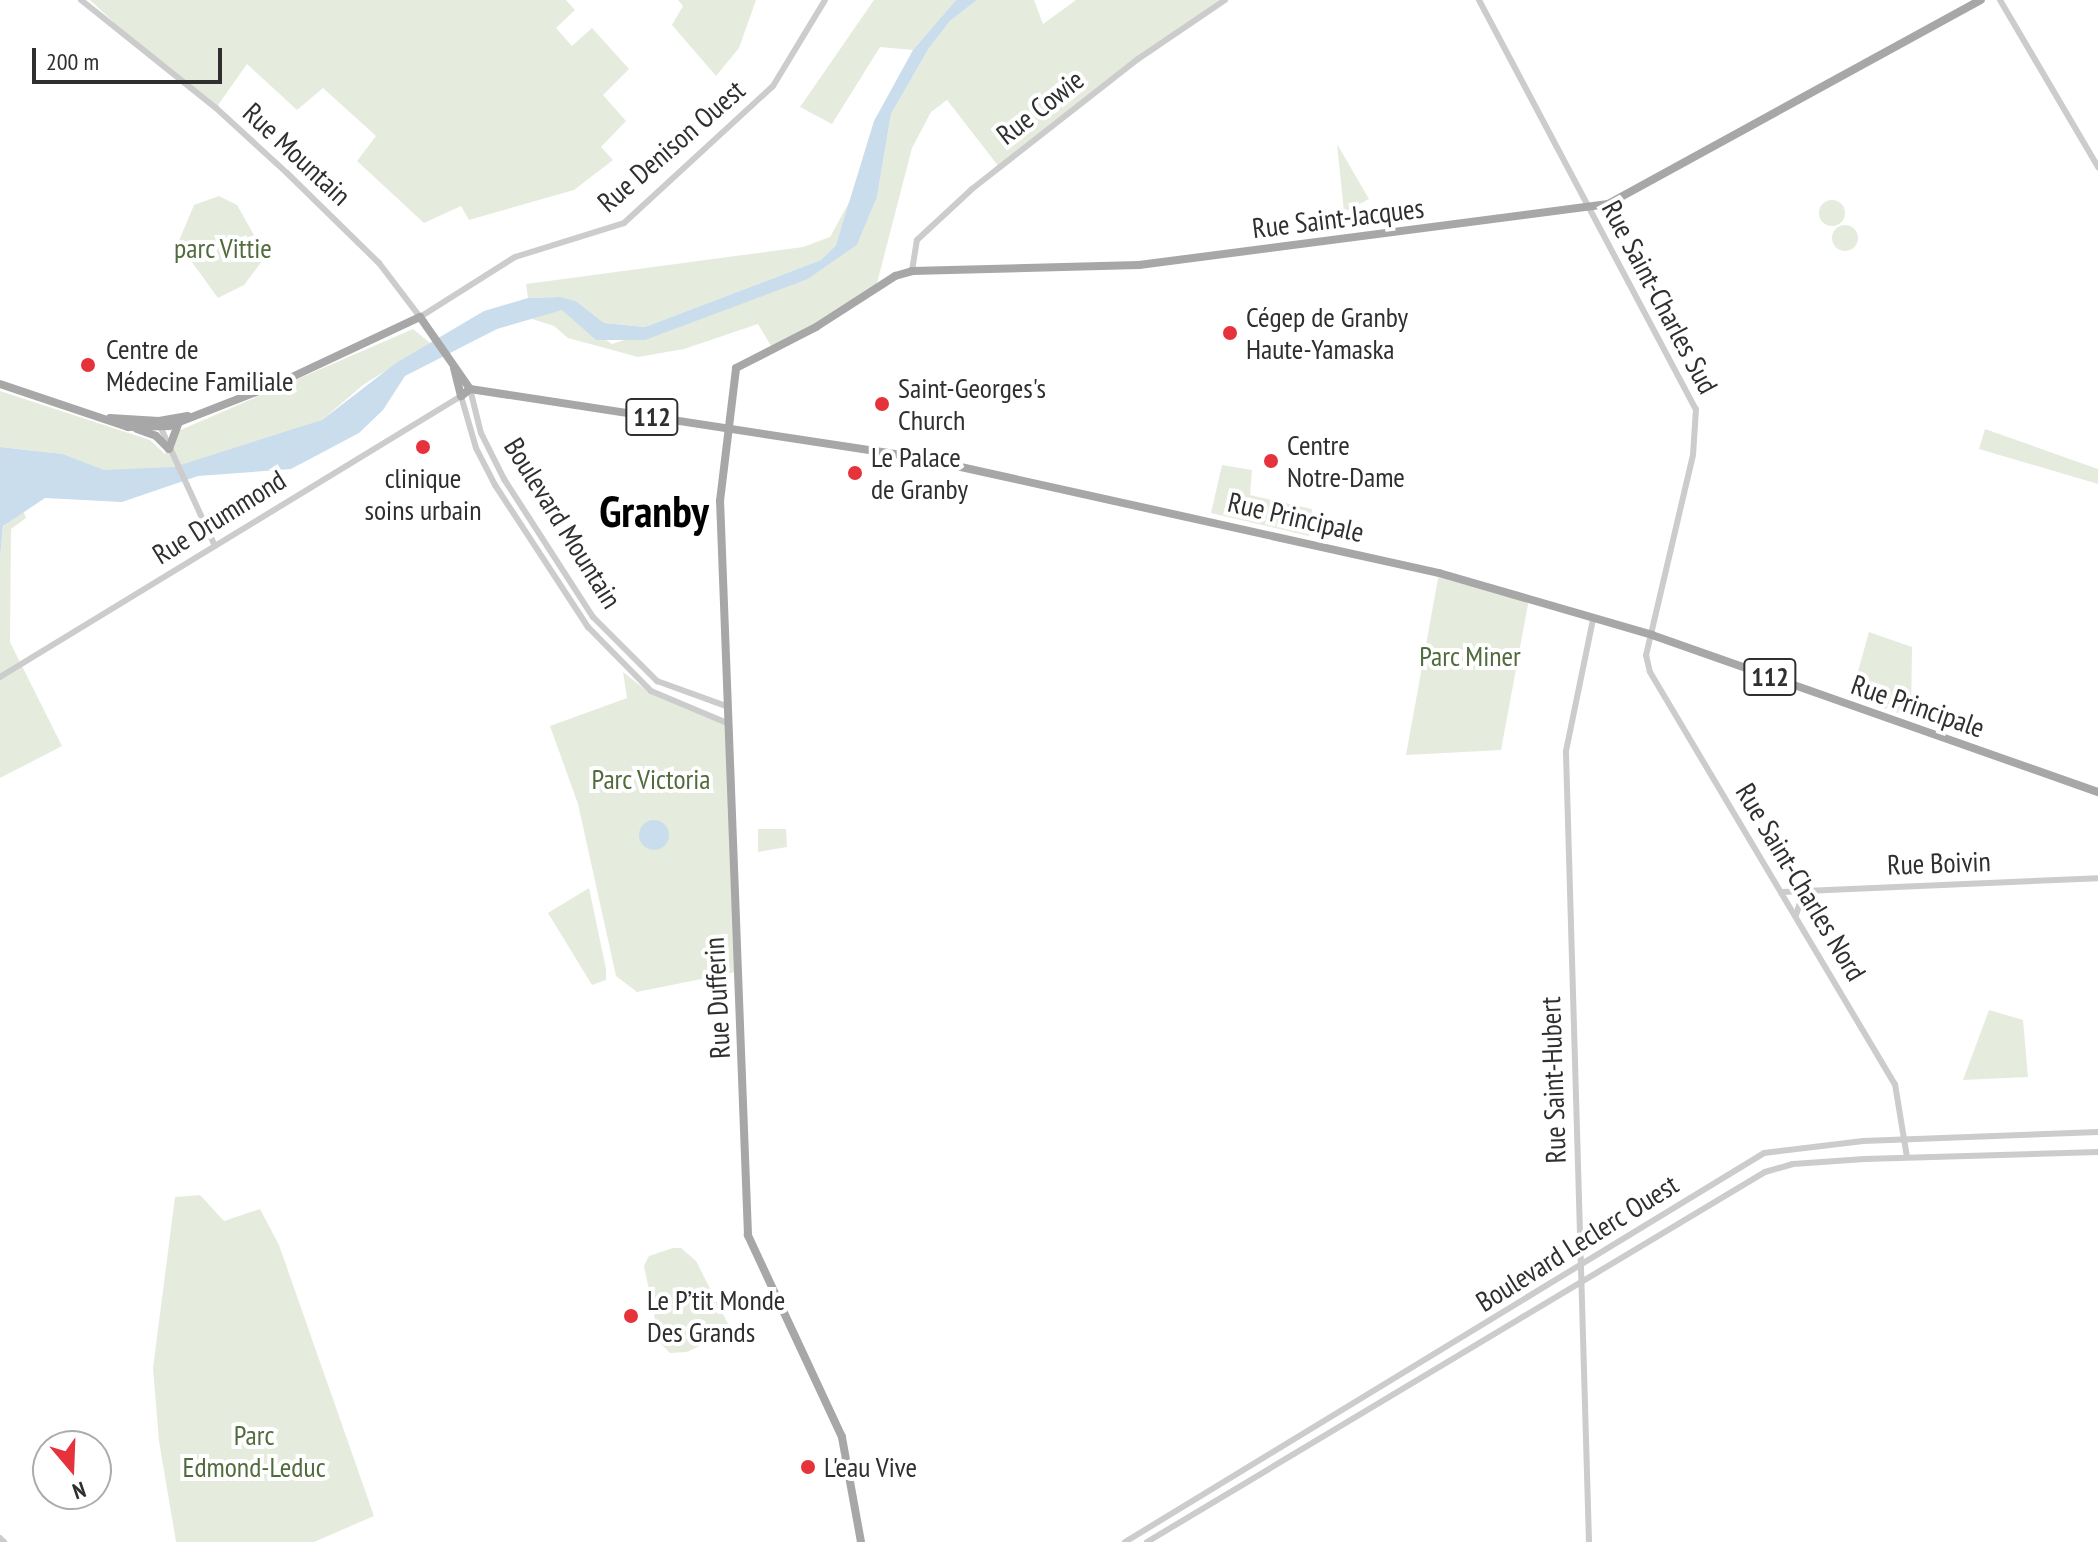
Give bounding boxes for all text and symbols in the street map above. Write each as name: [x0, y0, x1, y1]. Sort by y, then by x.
scale bar: [36, 32, 226, 82]
text: 200 m: [46, 46, 99, 77]
street label: Rue Cowie: [990, 63, 1090, 151]
street label: Rue Denison Ouest: [591, 73, 751, 219]
street label: Rue Mountain: [236, 96, 358, 212]
street label: Rue Saint-Jacques: [1250, 191, 1426, 245]
street label: Rue Saint-Charles Sud: [1595, 195, 1725, 399]
park label: parc Vittie: [173, 231, 273, 265]
place label: Cégep de Granby Haute-Yamaska: [1246, 300, 1408, 366]
marker: Cégep de Granby Haute-Yamaska: [1221, 324, 1239, 342]
place label: Centre de Médecine Familiale: [106, 332, 294, 398]
marker: Centre de Médecine Familiale: [77, 354, 99, 376]
place label: Saint-Georges's Church: [898, 371, 1046, 437]
road number: 112: [624, 395, 680, 439]
marker: Saint-Georges's Church: [873, 395, 891, 413]
place label: Centre Notre-Dame: [1287, 428, 1405, 494]
street label: Boulevard Mountain: [497, 432, 629, 614]
marker: clinique soins urbain: [412, 436, 434, 458]
place label: Le Palace de Granby: [871, 440, 968, 506]
marker: Centre Notre-Dame: [1262, 452, 1280, 470]
place label: clinique soins urbain: [365, 461, 481, 527]
street label: Rue Drummond: [146, 463, 292, 571]
marker: Le Palace de Granby: [846, 464, 864, 482]
district label: Granby: [599, 485, 709, 537]
street label: Rue Principale: [1225, 485, 1367, 549]
park label: Parc Miner: [1419, 639, 1521, 673]
road number: 112: [1742, 655, 1798, 699]
street label: Rue Principale: [1847, 668, 1989, 744]
park label: Parc Victoria: [591, 762, 711, 796]
street label: Rue Saint-Charles Nord: [1729, 777, 1873, 987]
street label: Rue Boivin: [1887, 844, 1991, 882]
street label: Rue Dufferin: [697, 936, 737, 1060]
street label: Rue Saint-Hubert: [1533, 996, 1573, 1164]
street label: Boulevard Leclerc Ouest: [1470, 1167, 1684, 1319]
place label: Le P’tit Monde Des Grands: [647, 1283, 785, 1349]
marker: Le P’tit Monde Des Grands: [622, 1307, 640, 1325]
park label: Parc Edmond-Leduc: [182, 1418, 326, 1484]
north arrow: [32, 1430, 112, 1510]
place label: L'eau Vive: [824, 1450, 918, 1484]
marker: L'eau Vive: [799, 1458, 817, 1476]
text: N: [69, 1476, 89, 1506]

